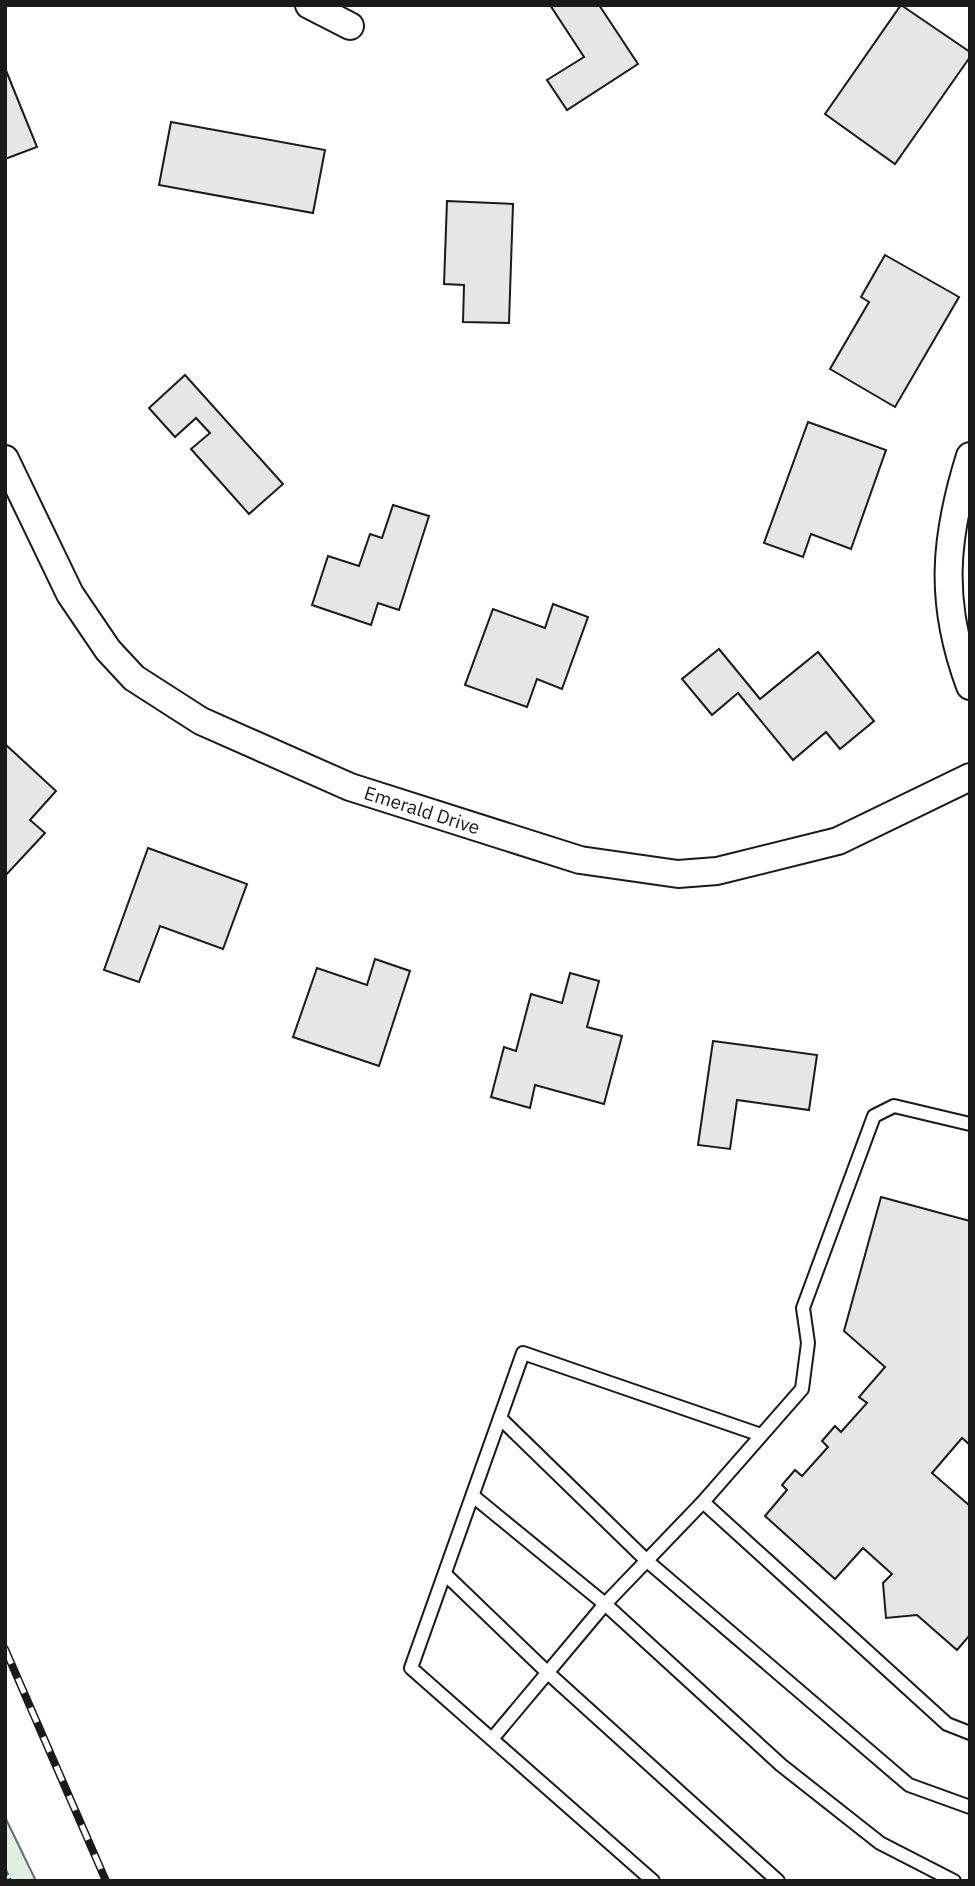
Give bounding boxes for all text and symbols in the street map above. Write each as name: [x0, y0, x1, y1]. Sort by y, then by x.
street label: Emerald Drive: [361, 780, 483, 839]

